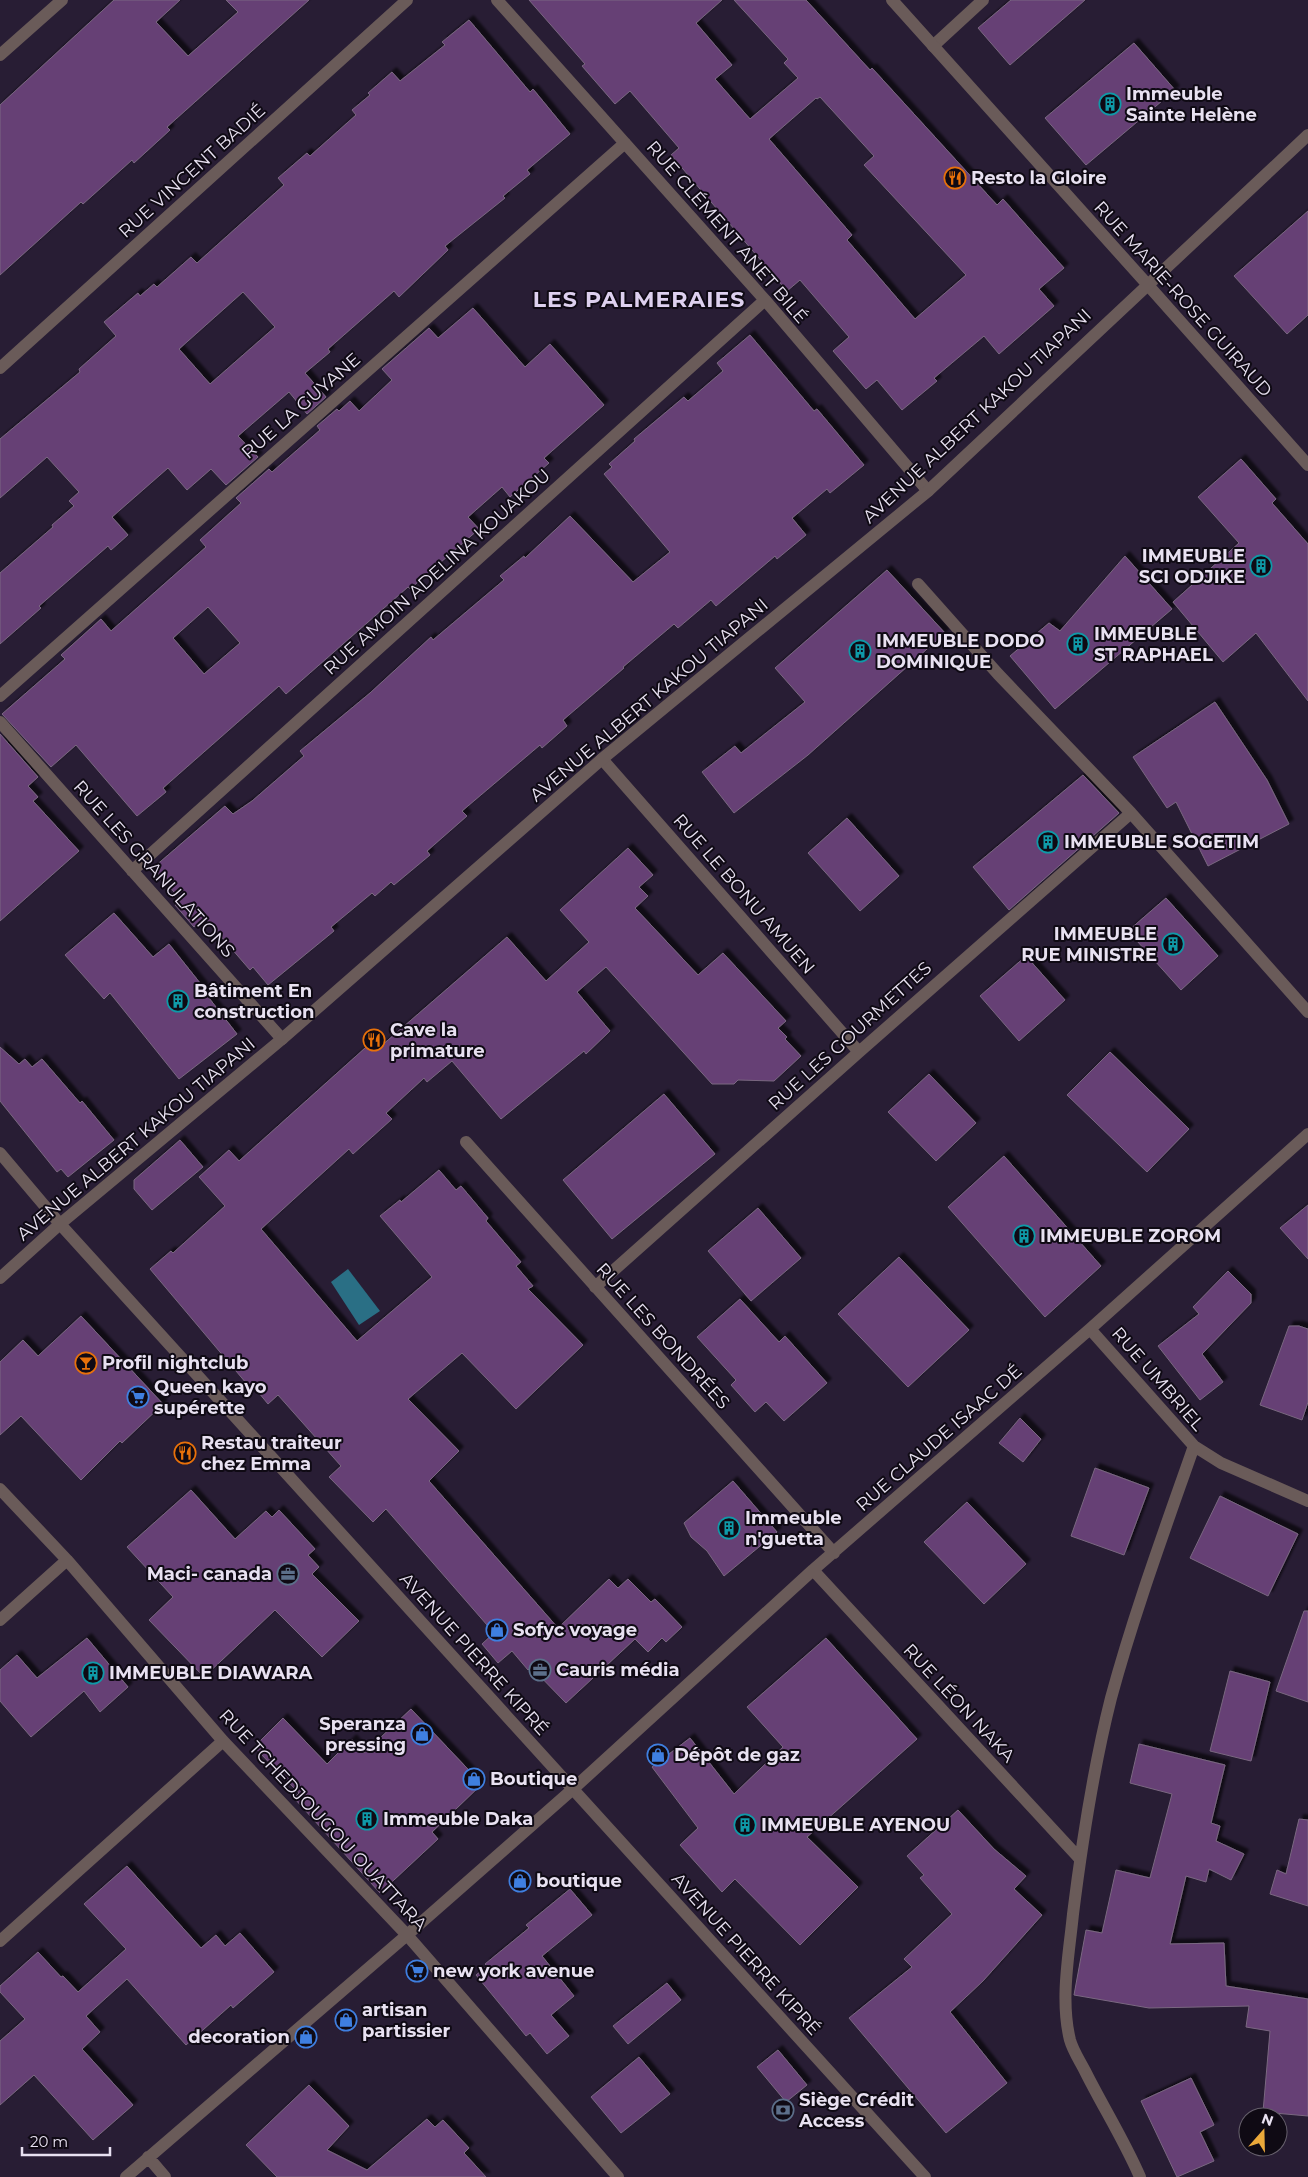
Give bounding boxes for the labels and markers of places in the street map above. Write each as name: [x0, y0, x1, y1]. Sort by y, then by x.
place label: Immeuble Sainte Helène: [1126, 83, 1257, 126]
building icon: Immeuble Sainte Helène: [1098, 92, 1122, 116]
restaurant icon: Resto la Gloire: [943, 166, 967, 190]
place label: Resto la Gloire: [971, 167, 1107, 189]
place label: IMMEUBLE SCI ODJIKE: [1139, 545, 1245, 588]
building icon: IMMEUBLE SCI ODJIKE: [1249, 554, 1273, 578]
place label: IMMEUBLE ST RAPHAEL: [1094, 623, 1213, 666]
place label: IMMEUBLE DODO DOMINIQUE: [876, 630, 1044, 673]
building icon: IMMEUBLE ST RAPHAEL: [1066, 632, 1090, 656]
building icon: IMMEUBLE DODO DOMINIQUE: [848, 639, 872, 663]
building icon: IMMEUBLE SOGETIM: [1036, 830, 1060, 854]
place label: IMMEUBLE SOGETIM: [1064, 831, 1259, 853]
place label: IMMEUBLE RUE MINISTRE: [1021, 923, 1157, 966]
building icon: IMMEUBLE RUE MINISTRE: [1161, 932, 1185, 956]
place label: Bâtiment En construction: [194, 980, 315, 1023]
building icon: Bâtiment En construction: [166, 989, 190, 1013]
place label: Cave la primature: [390, 1019, 485, 1062]
restaurant icon: Cave la primature: [362, 1028, 386, 1052]
building icon: IMMEUBLE ZOROM: [1012, 1224, 1036, 1248]
place label: IMMEUBLE ZOROM: [1040, 1225, 1221, 1247]
bar icon: Profil nightclub: [74, 1351, 98, 1375]
place label: Profil nightclub: [102, 1352, 249, 1374]
place label: Queen kayo supérette: [154, 1376, 267, 1419]
supermarket icon: Queen kayo supérette: [126, 1385, 150, 1409]
place label: Restau traiteur chez Emma: [201, 1432, 342, 1475]
restaurant icon: Restau traiteur chez Emma: [173, 1441, 197, 1465]
place label: Immeuble n'guetta: [745, 1507, 842, 1550]
building icon: Immeuble n'guetta: [717, 1516, 741, 1540]
office icon: Maci- canada: [276, 1562, 300, 1586]
place label: Maci- canada: [147, 1563, 272, 1585]
shop icon: Sofyc voyage: [485, 1618, 509, 1642]
place label: Sofyc voyage: [513, 1619, 637, 1641]
office icon: Cauris média: [528, 1658, 552, 1682]
place label: Cauris média: [556, 1659, 680, 1681]
building icon: IMMEUBLE DIAWARA: [81, 1661, 105, 1685]
place label: IMMEUBLE DIAWARA: [109, 1662, 312, 1684]
place label: Speranza pressing: [319, 1713, 406, 1756]
shop icon: Speranza pressing: [410, 1722, 434, 1746]
shop icon: Dépôt de gaz: [646, 1743, 670, 1767]
place label: Dépôt de gaz: [674, 1744, 800, 1766]
shop icon: Boutique: [462, 1767, 486, 1791]
place label: Boutique: [490, 1768, 577, 1790]
building icon: Immeuble Daka: [355, 1807, 379, 1831]
place label: Immeuble Daka: [383, 1808, 533, 1830]
building icon: IMMEUBLE AYENOU: [733, 1813, 757, 1837]
place label: IMMEUBLE AYENOU: [761, 1814, 950, 1836]
shop icon: boutique: [508, 1869, 532, 1893]
place label: boutique: [536, 1870, 622, 1892]
supermarket icon: new york avenue: [405, 1959, 429, 1983]
place label: new york avenue: [433, 1960, 594, 1982]
place label: artisan partissier: [362, 1999, 451, 2042]
shop icon: artisan partissier: [334, 2008, 358, 2032]
shop icon: decoration: [294, 2025, 318, 2049]
place label: decoration: [188, 2026, 290, 2048]
place label: Siège Crédit Access: [798, 2089, 914, 2132]
bank icon: Siège Crédit Access: [771, 2098, 795, 2122]

